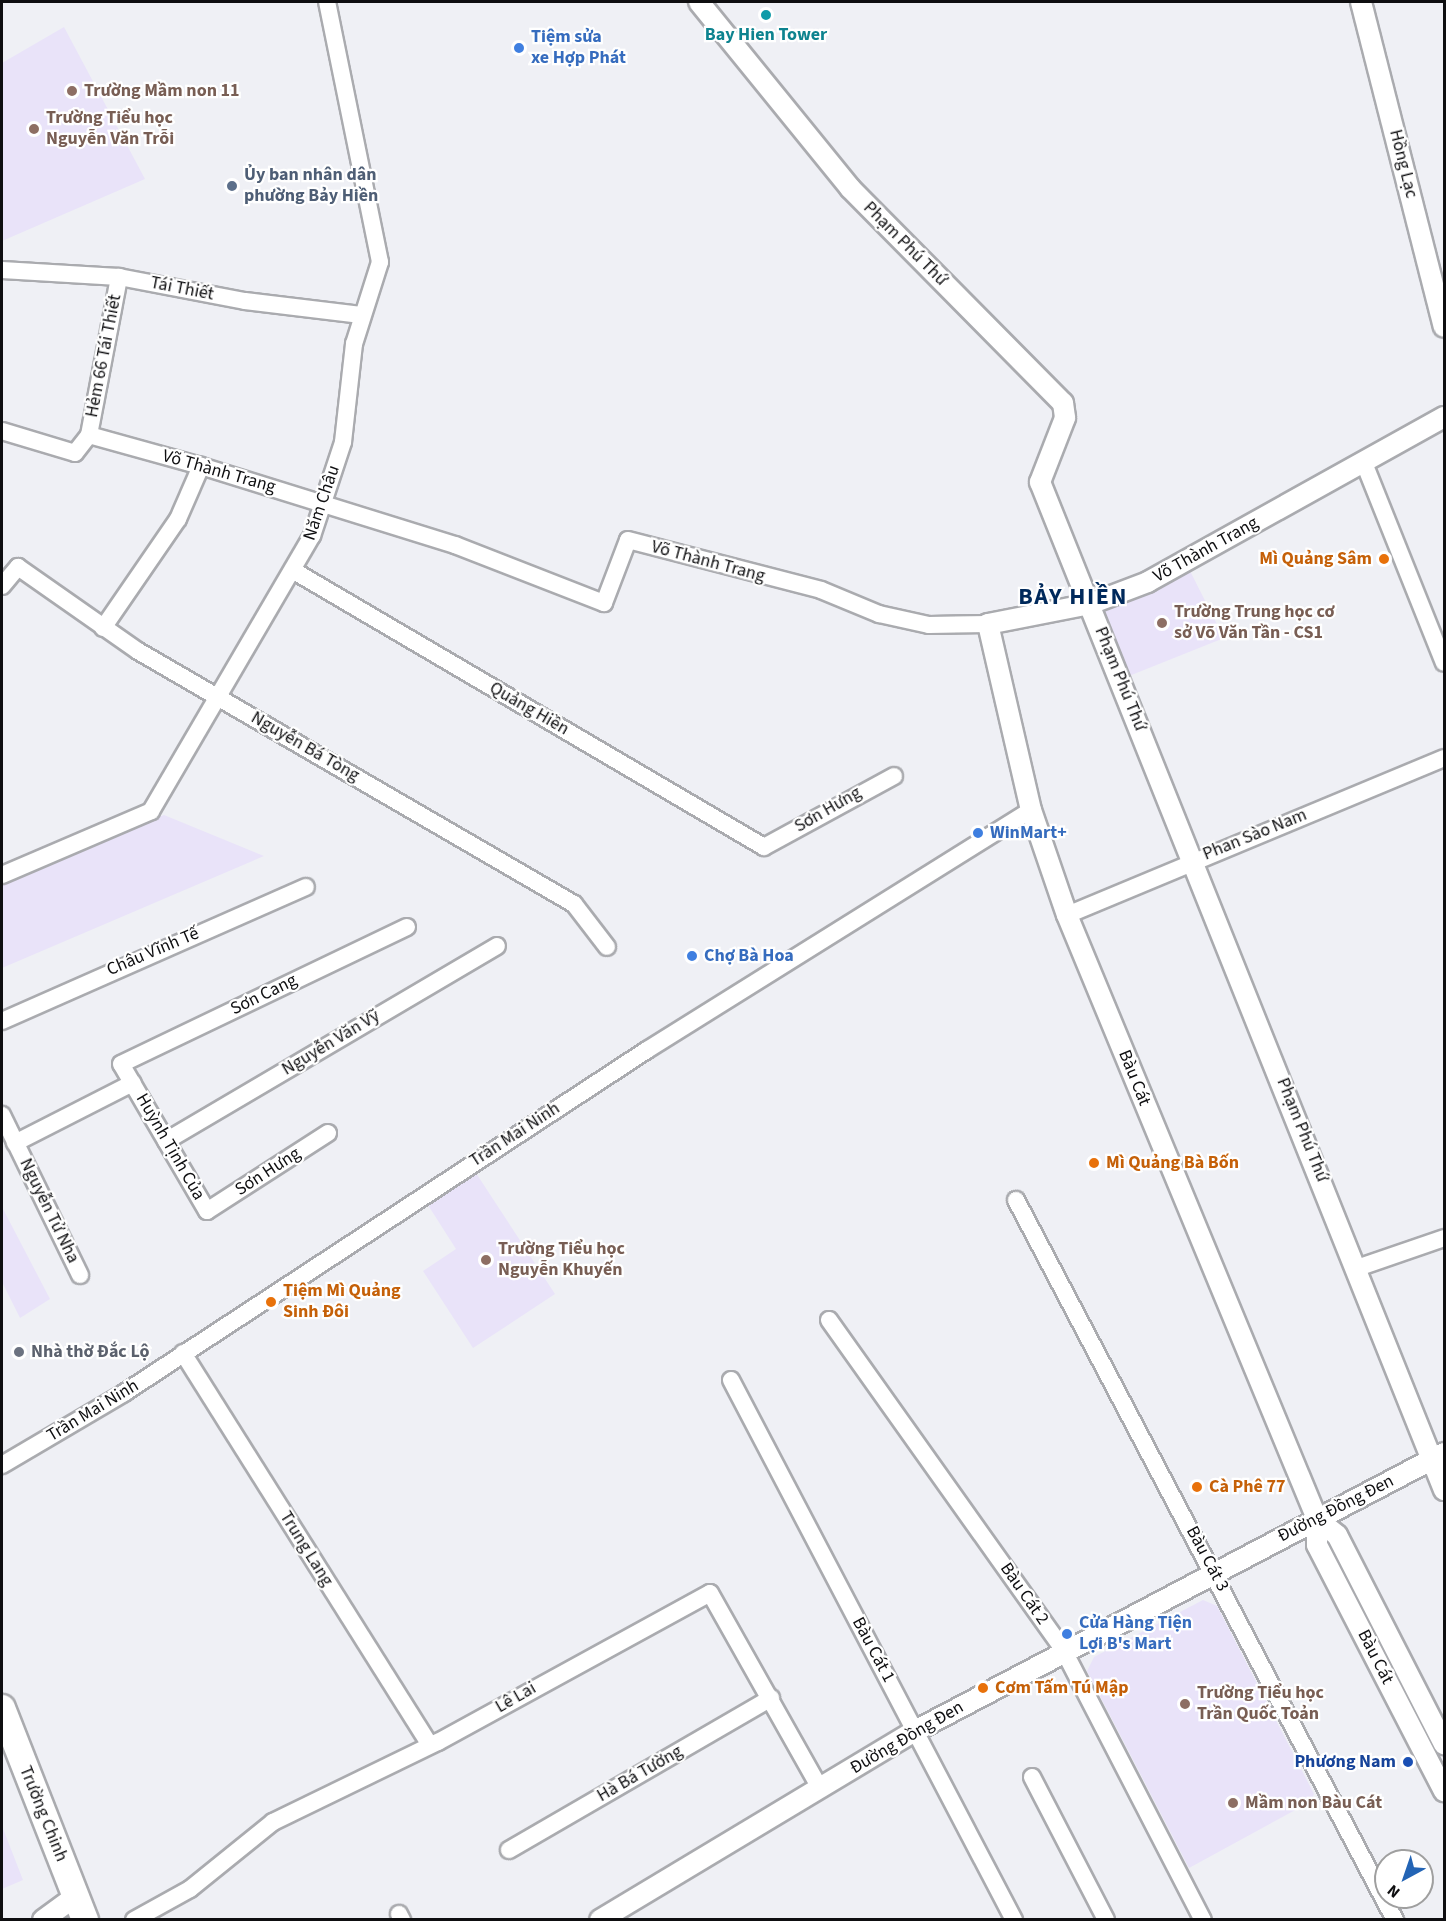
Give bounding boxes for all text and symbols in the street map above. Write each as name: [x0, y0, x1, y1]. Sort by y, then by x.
marker: Bay Hien Tower: [759, 8, 773, 22]
place label: Bay Hien Tower: [705, 24, 827, 46]
place label: Tiệm sửa xe Hợp Phát: [531, 27, 626, 70]
marker: Tiệm sửa xe Hợp Phát: [512, 41, 526, 55]
place label: Trường Mầm non 11: [84, 80, 240, 102]
marker: Trường Mầm non 11: [65, 84, 79, 98]
place label: Trường Tiểu học Nguyễn Văn Trỗi: [46, 108, 174, 150]
marker: Trường Tiểu học Nguyễn Văn Trỗi: [27, 122, 41, 136]
street label: Hồng Lạc: [1384, 127, 1422, 201]
place label: Ủy ban nhân dân phường Bảy Hiền: [244, 165, 378, 207]
marker: Ủy ban nhân dân phường Bảy Hiền: [225, 179, 239, 193]
street label: Phạm Phú Thứ: [858, 197, 952, 291]
street label: Tái Thiết: [148, 272, 216, 306]
street label: Hẻm 66 Tái Thiết: [81, 293, 127, 419]
street label: Võ Thành Trang: [160, 446, 278, 498]
street label: Năm Châu: [299, 463, 345, 543]
street label: Võ Thành Trang: [1150, 512, 1262, 588]
street label: Võ Thành Trang: [649, 536, 767, 588]
place label: Mì Quảng Sâm: [1259, 548, 1372, 570]
marker: Mì Quảng Sâm: [1377, 552, 1391, 566]
district label: BẢY HIỀN: [1018, 583, 1128, 611]
place label: Trường Trung học cơ sở Võ Văn Tần - CS1: [1174, 602, 1335, 644]
marker: Trường Trung học cơ sở Võ Văn Tần - CS1: [1155, 616, 1169, 630]
street label: Phạm Phú Thứ: [1089, 624, 1151, 734]
street label: Quảng Hiền: [485, 678, 573, 740]
street label: Nguyễn Bá Tòng: [247, 707, 363, 787]
street label: Sơn Hưng: [791, 782, 865, 838]
street label: Phan Sào Nam: [1200, 804, 1310, 866]
place label: WinMart+: [990, 822, 1067, 844]
marker: WinMart+: [971, 826, 985, 840]
street label: Châu Vĩnh Tế: [104, 923, 202, 981]
place label: Chợ Bà Hoa: [704, 945, 794, 967]
marker: Chợ Bà Hoa: [685, 949, 699, 963]
street label: Sơn Cang: [227, 970, 301, 1020]
street label: Nguyễn Văn Vỹ: [278, 1005, 384, 1081]
street label: Bàu Cát: [1113, 1047, 1155, 1109]
street label: Phạm Phú Thứ: [1271, 1075, 1333, 1185]
street label: Huỳnh Tịnh Của: [131, 1090, 209, 1204]
street label: Trần Mai Ninh: [466, 1098, 564, 1172]
street label: Sơn Hưng: [231, 1143, 305, 1201]
place label: Mì Quảng Bà Bốn: [1106, 1152, 1239, 1174]
street label: Nguyễn Tử Nha: [14, 1155, 84, 1267]
marker: Mì Quảng Bà Bốn: [1087, 1156, 1101, 1170]
place label: Trường Tiểu học Nguyễn Khuyến: [498, 1239, 625, 1282]
marker: Trường Tiểu học Nguyễn Khuyến: [479, 1253, 493, 1267]
place label: Tiệm Mì Quảng Sinh Đôi: [283, 1281, 401, 1324]
marker: Tiệm Mì Quảng Sinh Đôi: [264, 1295, 278, 1309]
place label: Nhà thờ Đắc Lộ: [31, 1341, 149, 1363]
marker: Nhà thờ Đắc Lộ: [12, 1345, 26, 1359]
street label: Trần Mai Ninh: [43, 1375, 143, 1447]
street label: Đường Đồng Đen: [1274, 1470, 1398, 1548]
place label: Cà Phê 77: [1209, 1476, 1285, 1498]
marker: Cà Phê 77: [1190, 1480, 1204, 1494]
street label: Trung Lang: [275, 1508, 337, 1590]
street label: Bàu Cát 3: [1181, 1523, 1233, 1595]
street label: Bàu Cát 2: [995, 1559, 1053, 1629]
place label: Cửa Hàng Tiện Lợi B's Mart: [1079, 1613, 1192, 1656]
street label: Bàu Cát 1: [847, 1614, 899, 1686]
street label: Bàu Cát: [1352, 1626, 1398, 1688]
marker: Cửa Hàng Tiện Lợi B's Mart: [1060, 1627, 1074, 1641]
place label: Cơm Tấm Tú Mập: [995, 1677, 1128, 1699]
street label: Lê Lai: [492, 1678, 540, 1718]
marker: Cơm Tấm Tú Mập: [976, 1681, 990, 1695]
place label: Trường Tiểu học Trần Quốc Toản: [1197, 1683, 1324, 1726]
street label: Đường Đồng Đen: [846, 1697, 968, 1779]
marker: Trường Tiểu học Trần Quốc Toản: [1178, 1697, 1192, 1711]
street label: Hà Bá Tường: [593, 1741, 687, 1807]
place label: Phương Nam: [1294, 1751, 1396, 1773]
marker: Phương Nam: [1401, 1755, 1415, 1769]
street label: Trường Chinh: [14, 1763, 72, 1865]
place label: Mầm non Bàu Cát: [1245, 1792, 1382, 1814]
marker: Mầm non Bàu Cát: [1226, 1796, 1240, 1810]
north arrow: [1374, 1849, 1434, 1909]
text: N: [1383, 1879, 1405, 1903]

